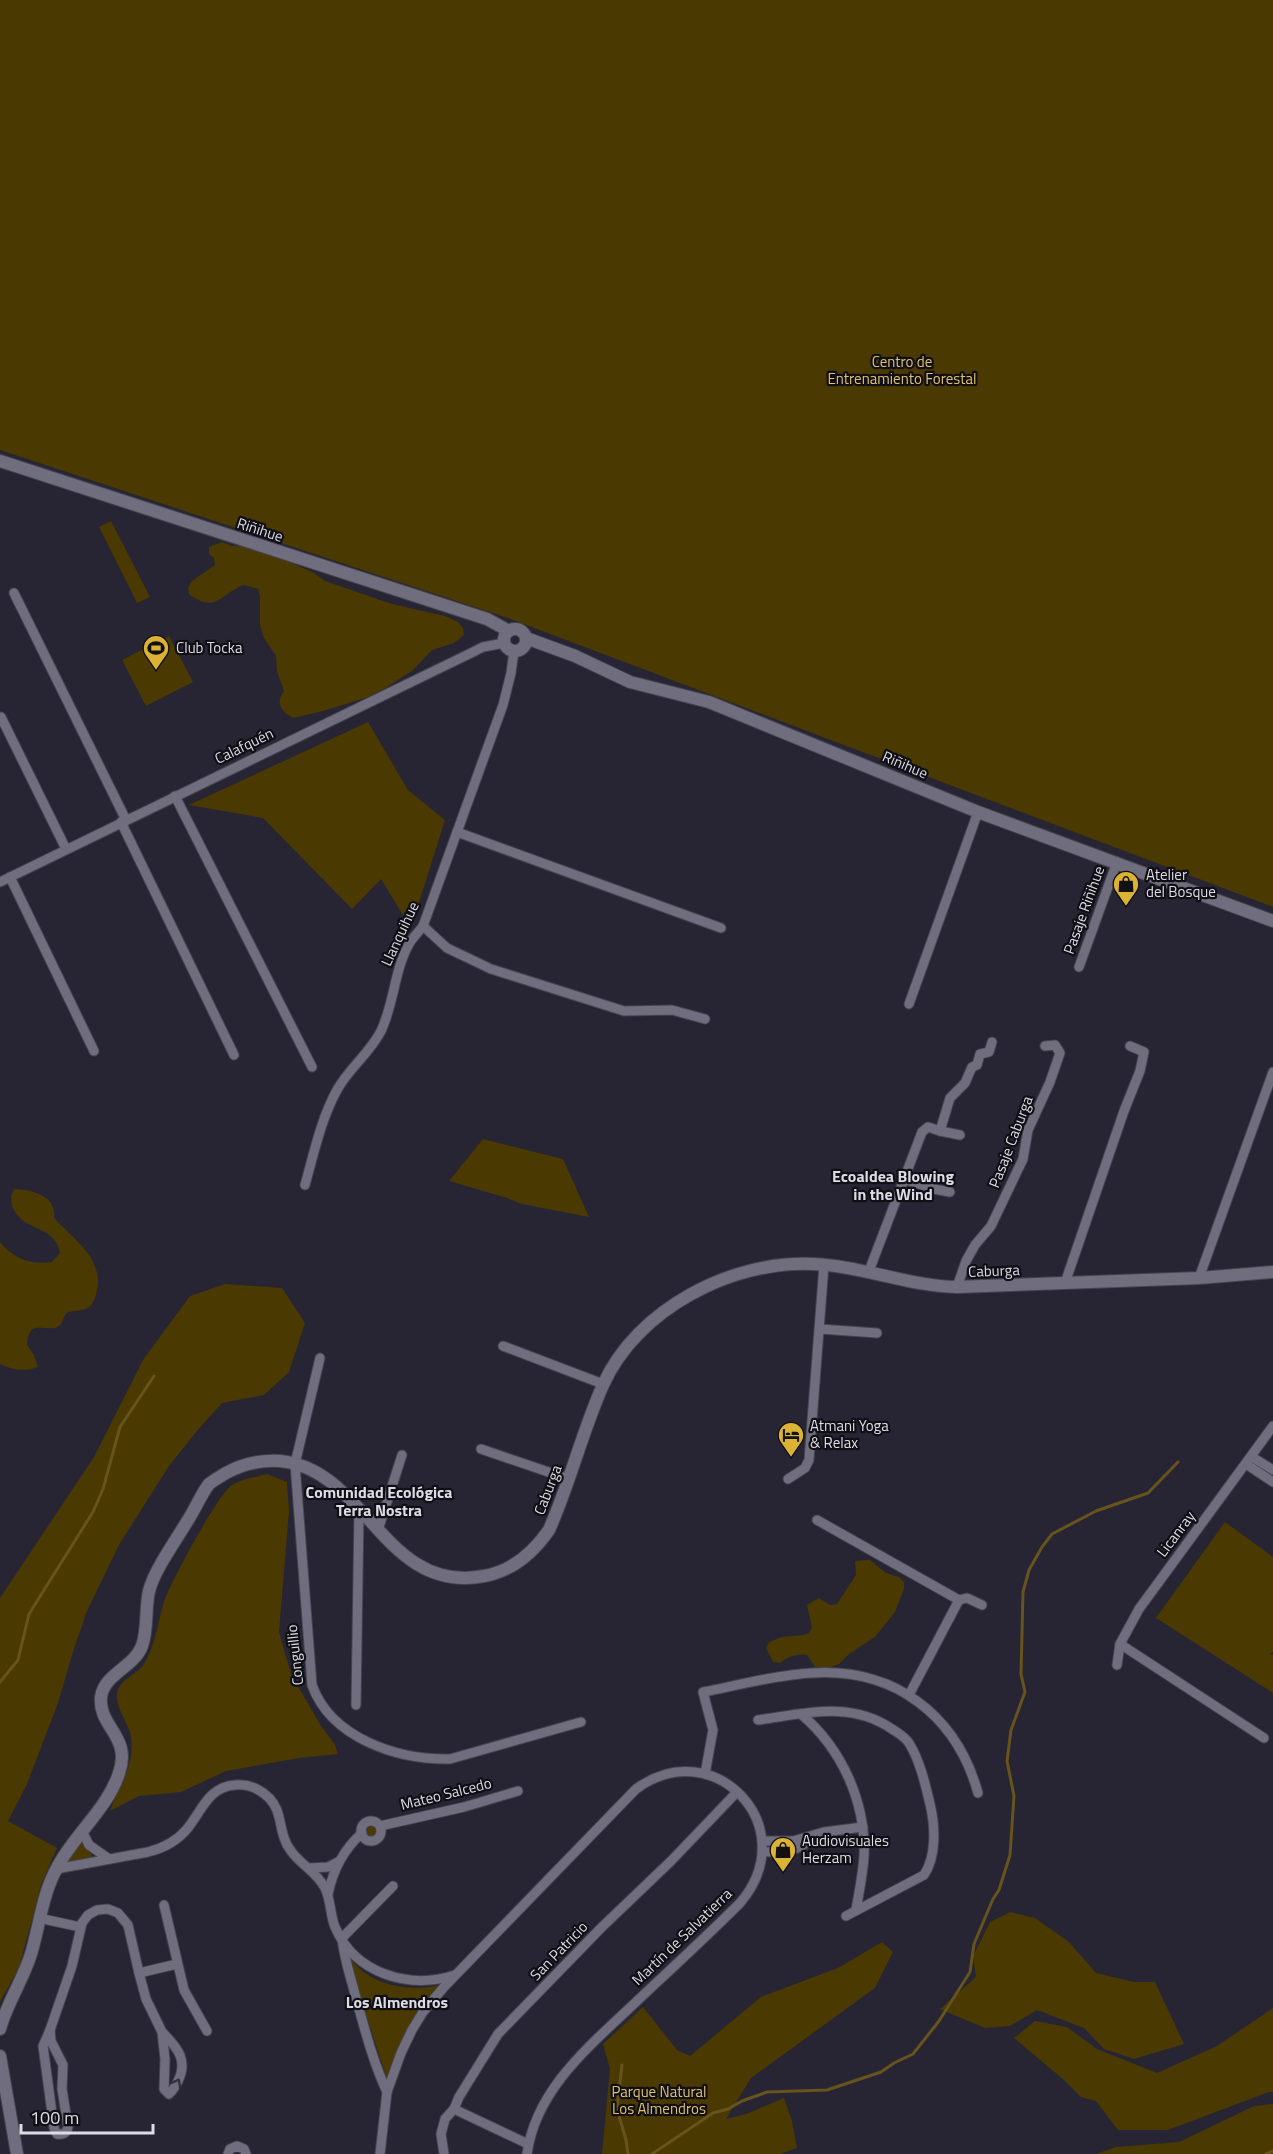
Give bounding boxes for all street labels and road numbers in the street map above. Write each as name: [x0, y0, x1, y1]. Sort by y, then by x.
street label: Riñihue: [234, 511, 286, 548]
street label: Calafquén: [210, 721, 277, 770]
street label: Riñihue: [879, 745, 932, 784]
street label: Pasaje Riñihue: [1057, 862, 1110, 957]
street label: Llanquihue: [375, 898, 425, 970]
street label: Pasaje Caburga: [982, 1092, 1039, 1191]
street label: Caburga: [968, 1258, 1021, 1283]
street label: Caburga: [528, 1461, 568, 1518]
street label: Licanray: [1151, 1506, 1201, 1562]
street label: Conguillio: [280, 1623, 309, 1687]
street label: Mateo Salcedo: [398, 1771, 494, 1816]
street label: Martín de Salvatierra: [626, 1882, 737, 1991]
street label: San Patricio: [524, 1916, 593, 1986]

